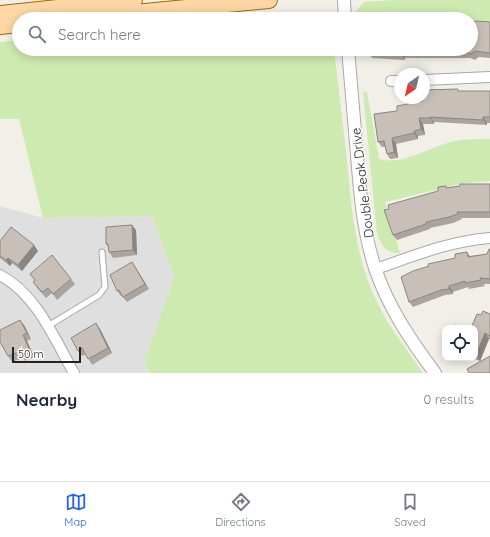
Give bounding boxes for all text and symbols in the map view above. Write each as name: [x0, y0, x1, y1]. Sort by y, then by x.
search box: [12, 12, 478, 56]
icon: search: [26, 23, 48, 45]
text: Search here: [58, 25, 141, 44]
north arrow: [394, 68, 430, 104]
street label: Double Peak Drive: [347, 127, 377, 239]
map controls: [442, 325, 478, 361]
button: locate: [442, 325, 478, 361]
scale bar: [12, 345, 81, 364]
text: 50 m: [18, 347, 44, 361]
text: Nearby: [16, 389, 77, 410]
text: 0 results: [423, 391, 474, 407]
tab: Map: [64, 491, 87, 529]
tab: Directions: [215, 491, 266, 529]
tab: Saved: [394, 491, 426, 529]

